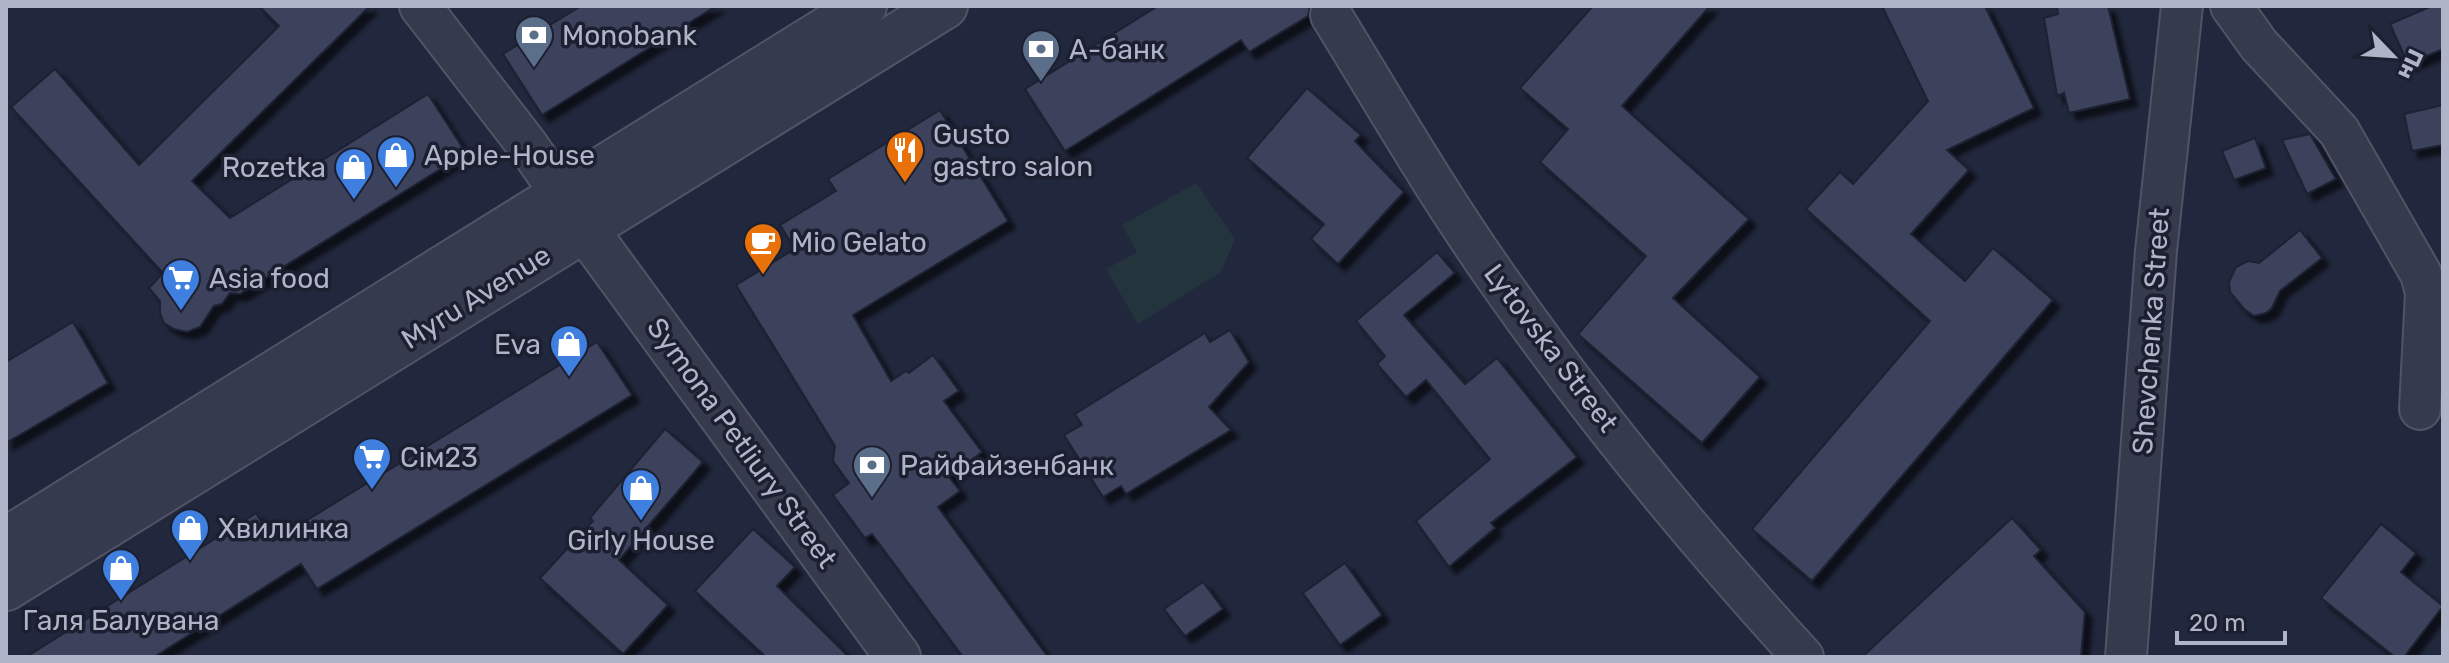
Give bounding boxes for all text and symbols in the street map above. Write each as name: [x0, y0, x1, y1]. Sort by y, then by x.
bank icon: Monobank: [513, 14, 555, 69]
north arrow: [2353, 16, 2433, 96]
place label: Monobank: [562, 19, 697, 52]
bank icon: А-банк: [1020, 28, 1062, 83]
place label: А-банк: [1069, 33, 1165, 66]
text: Пн: [2392, 45, 2429, 84]
place label: Gusto gastro salon: [933, 118, 1093, 183]
restaurant icon: Gusto gastro salon: [884, 129, 926, 184]
shop icon: Apple-House: [375, 134, 417, 189]
place label: Apple-House: [424, 139, 595, 172]
shop icon: Rozetka: [333, 146, 375, 201]
place label: Rozetka: [222, 151, 326, 184]
street label: Shevchenka Street: [2126, 206, 2176, 455]
cafe icon: Mio Gelato: [742, 221, 784, 276]
place label: Mio Gelato: [791, 226, 927, 259]
street label: Myru Avenue: [395, 238, 557, 356]
supermarket icon: Asia food: [160, 257, 202, 312]
street label: Lytovska Street: [1477, 257, 1625, 439]
place label: Asia food: [209, 262, 330, 295]
street label: Symona Petliury Street: [640, 312, 844, 574]
shop icon: Eva: [548, 323, 590, 378]
place label: Eva: [494, 328, 541, 361]
supermarket icon: Сім23: [351, 436, 393, 491]
place label: Сім23: [400, 441, 478, 474]
bank icon: Райфайзенбанк: [851, 444, 893, 499]
place label: Райфайзенбанк: [900, 449, 1114, 482]
shop icon: Girly House: [620, 467, 662, 522]
shop icon: Хвилинка: [169, 507, 211, 562]
place label: Хвилинка: [218, 512, 349, 545]
place label: Girly House: [567, 524, 715, 557]
shop icon: Галя Балувана: [100, 547, 142, 602]
scale bar: [2177, 595, 2285, 645]
place label: Галя Балувана: [22, 604, 220, 637]
text: 20 m: [2189, 609, 2246, 637]

